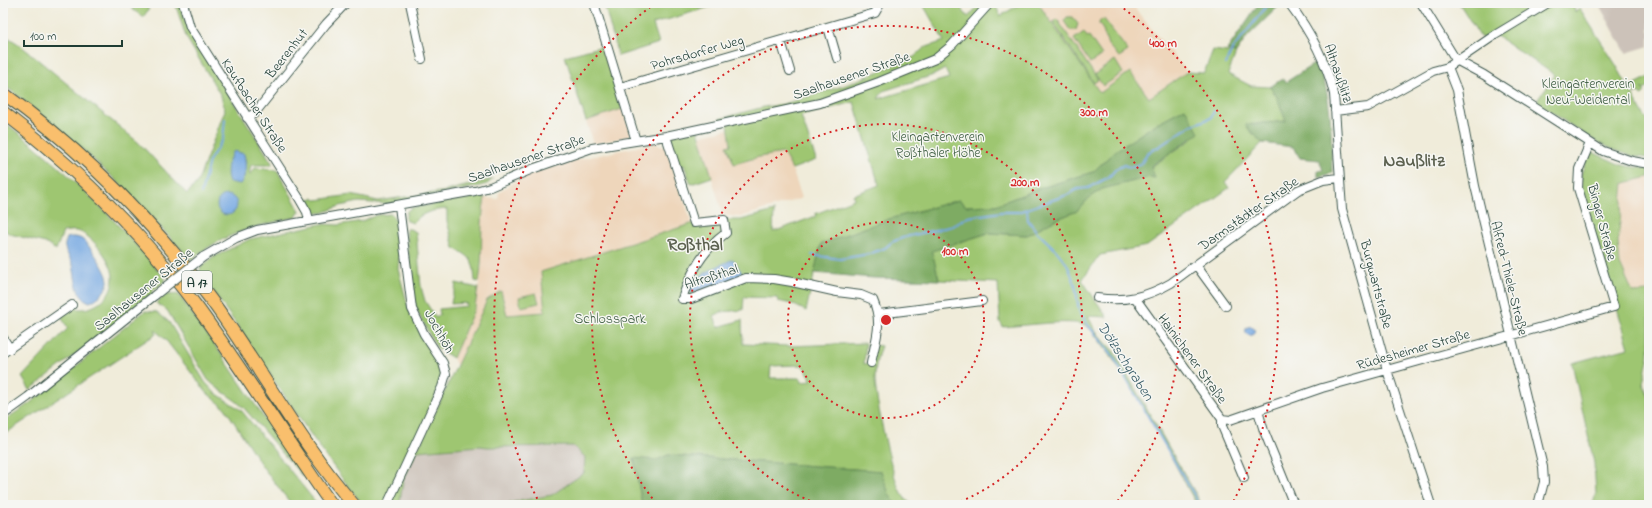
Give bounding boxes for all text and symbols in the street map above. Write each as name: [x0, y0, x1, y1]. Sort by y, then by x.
scale bar: [24, 22, 122, 48]
street label: Beerenhut: [260, 24, 314, 84]
text: 100 m: [30, 28, 57, 46]
street label: Pohrsdorfer Weg: [648, 30, 747, 78]
text: 400 m: [1148, 35, 1177, 53]
street label: Altnaußlitz: [1318, 41, 1357, 106]
street label: Saalhausener Straße: [790, 46, 913, 106]
street label: Kaufbacher Straße: [215, 55, 292, 158]
park label: Kleingartenverein Neu-Weidental: [1541, 74, 1635, 111]
text: 300 m: [1079, 104, 1109, 122]
park label: Kleingartenverein Roßthaler Höhe: [891, 127, 985, 164]
street label: Saalhausener Straße: [465, 129, 588, 189]
district label: Naußlitz: [1383, 149, 1445, 175]
street label: Darmstädter Straße: [1194, 171, 1304, 257]
text: 200 m: [1010, 174, 1040, 192]
street label: Binger Straße: [1580, 181, 1622, 264]
street label: Alfred-Thiele-Straße: [1484, 219, 1533, 339]
district label: Roßthal: [667, 233, 723, 259]
street label: Burgwartstraße: [1352, 237, 1398, 332]
street label: Saalhausener Straße: [90, 243, 199, 337]
text: 100 m: [942, 243, 969, 261]
street label: Altroßthal: [682, 259, 741, 296]
road number: A 17: [182, 271, 212, 293]
street label: Jochhöh: [418, 306, 459, 357]
park label: Schlosspark: [574, 309, 647, 330]
street label: Hainichener Straße: [1152, 309, 1232, 409]
centre of rings: [879, 313, 893, 327]
water label: Dölzschgraben: [1091, 318, 1159, 406]
street label: Rüdesheimer Straße: [1354, 324, 1473, 377]

